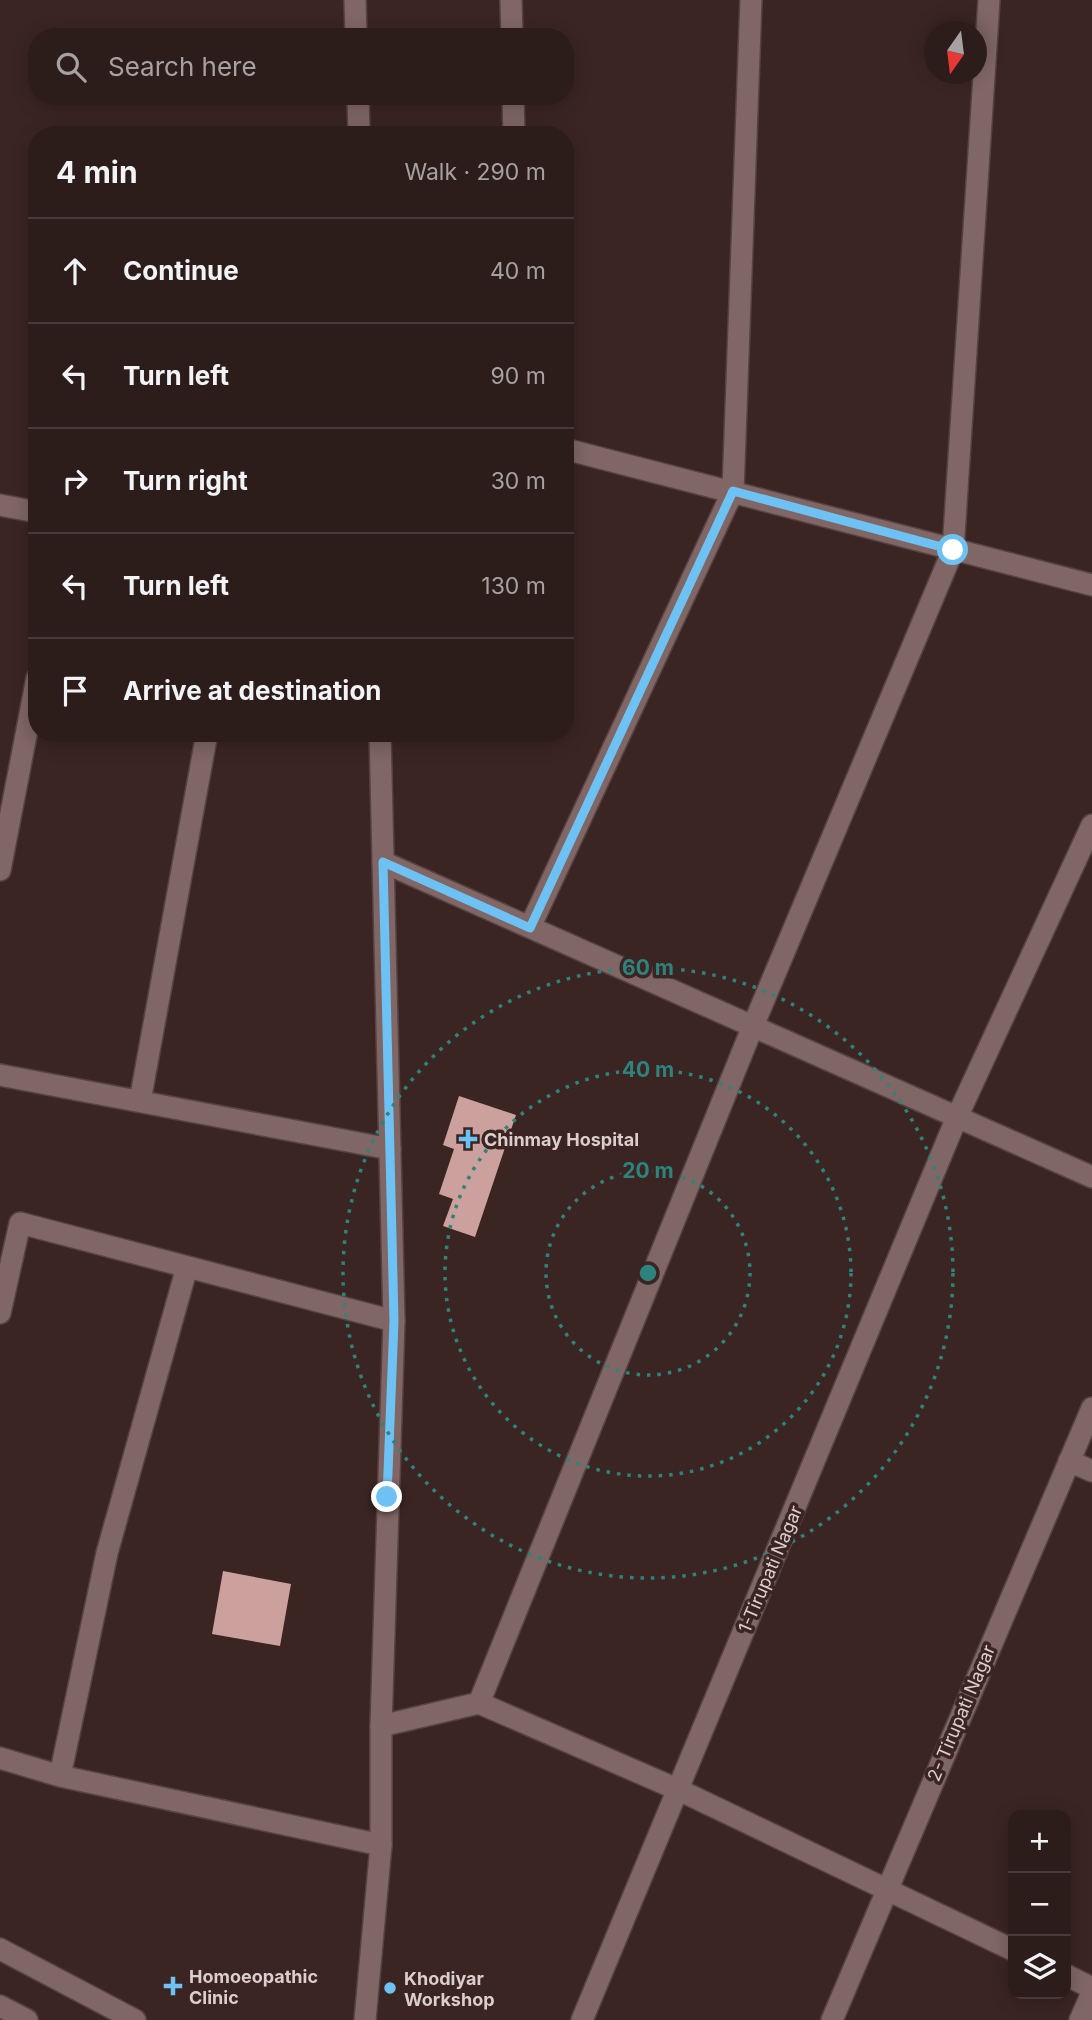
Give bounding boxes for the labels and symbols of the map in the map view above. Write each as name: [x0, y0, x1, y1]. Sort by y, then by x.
north arrow: [924, 21, 987, 84]
route start: [937, 534, 968, 565]
text: 60 m: [622, 955, 674, 980]
text: 40 m: [622, 1057, 674, 1082]
marker: Chinmay Hospital: [458, 1129, 478, 1149]
place label: Chinmay Hospital: [484, 1129, 639, 1150]
text: 20 m: [622, 1158, 674, 1183]
centre of rings: [636, 1261, 660, 1285]
route end: [371, 1481, 402, 1512]
street label: 1-Tirupati Nagar: [734, 1502, 806, 1636]
street label: 2- Tirupati Nagar: [923, 1642, 999, 1784]
place label: Homoeopathic Clinic: [189, 1966, 318, 2008]
place label: Khodiyar Workshop: [404, 1968, 495, 2010]
marker: Homoeopathic Clinic: [163, 1976, 183, 1996]
marker: Khodiyar Workshop: [382, 1980, 398, 1996]

